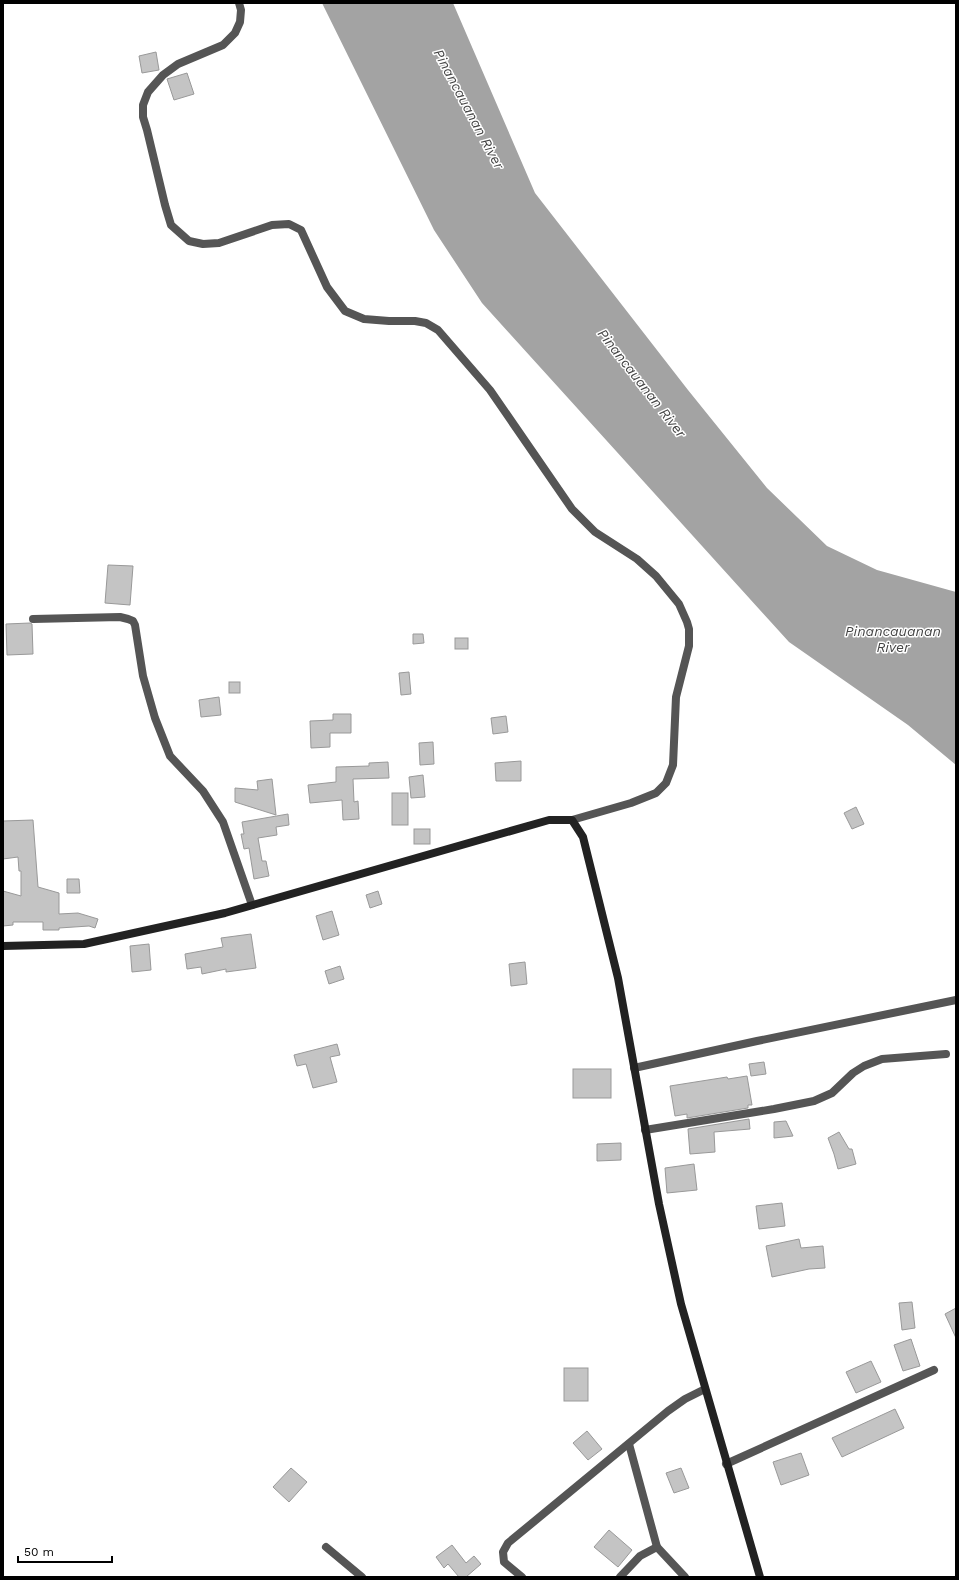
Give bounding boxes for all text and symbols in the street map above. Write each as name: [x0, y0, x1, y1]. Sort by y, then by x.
water label: Pinancauanan River: [431, 46, 508, 172]
water label: Pinancauanan River: [595, 325, 690, 441]
water label: Pinancauanan River: [845, 623, 941, 655]
scale bar: [18, 1538, 112, 1564]
text: 50 m: [24, 1545, 54, 1559]

